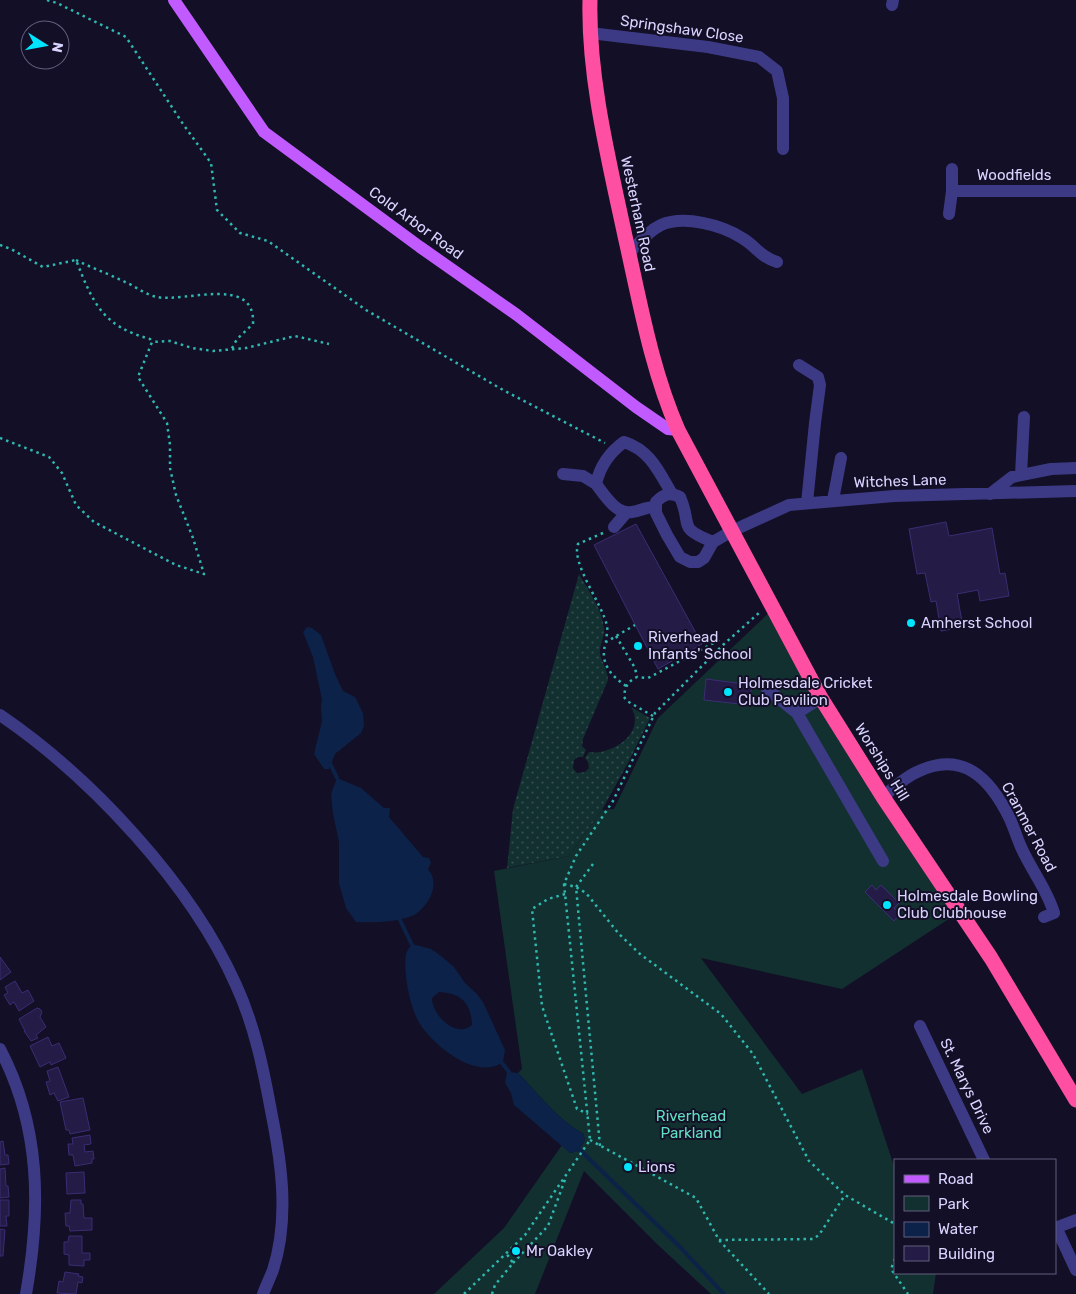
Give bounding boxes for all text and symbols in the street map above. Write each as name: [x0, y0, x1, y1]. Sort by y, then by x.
street label: Springshaw Close: [619, 11, 745, 47]
north arrow: [20, 20, 70, 70]
text: N: [48, 41, 67, 54]
street label: Westerham Road: [617, 155, 659, 273]
street label: Woodfields: [977, 166, 1052, 184]
street label: Cold Arbor Road: [365, 183, 467, 263]
street label: Witches Lane: [853, 470, 947, 492]
place label: Amherst School: [921, 614, 1032, 632]
marker: Amherst School: [905, 617, 917, 629]
place label: Riverhead Infants' School: [648, 628, 752, 663]
marker: Riverhead Infants' School: [632, 640, 644, 652]
place label: Holmesdale Cricket Club Pavilion: [738, 674, 873, 709]
marker: Holmesdale Cricket Club Pavilion: [722, 686, 734, 698]
street label: Worships Hill: [851, 720, 913, 804]
street label: Cranmer Road: [998, 779, 1060, 875]
place label: Holmesdale Bowling Club Clubhouse: [897, 887, 1038, 922]
marker: Holmesdale Bowling Club Clubhouse: [881, 899, 893, 911]
street label: St. Marys Drive: [936, 1035, 998, 1137]
park label: Riverhead Parkland: [656, 1107, 726, 1142]
place label: Lions: [638, 1158, 676, 1176]
legend: [894, 1159, 1056, 1274]
marker: Lions: [622, 1161, 634, 1173]
text: Road: [938, 1170, 974, 1188]
text: Park: [938, 1195, 969, 1213]
text: Water: [938, 1220, 978, 1238]
place label: Mr Oakley: [526, 1242, 593, 1260]
marker: Mr Oakley: [510, 1245, 522, 1257]
text: Building: [938, 1245, 995, 1263]

